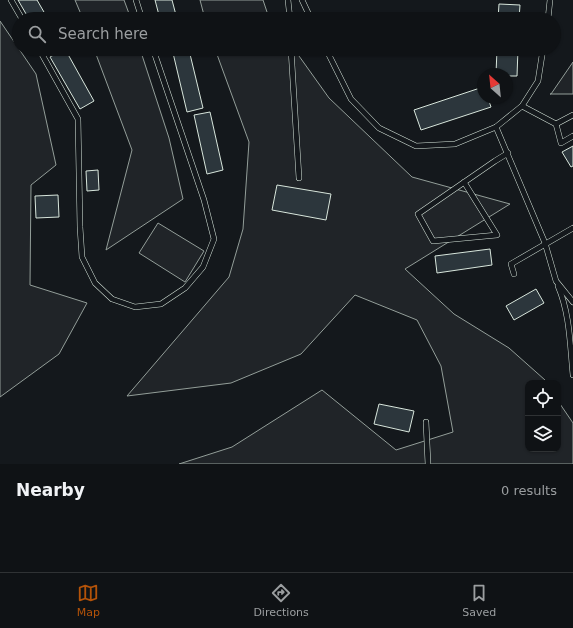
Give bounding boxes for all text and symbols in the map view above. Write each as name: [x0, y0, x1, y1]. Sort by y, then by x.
search box: [12, 12, 561, 56]
icon: search: [26, 23, 48, 45]
text: Search here: [58, 25, 148, 43]
north arrow: [477, 68, 513, 104]
map controls: [525, 380, 561, 452]
button: locate: [525, 380, 561, 416]
button: layers: [525, 416, 561, 452]
text: Nearby: [16, 480, 85, 500]
text: 0 results: [501, 483, 557, 498]
tab: Map: [77, 582, 100, 619]
tab: Directions: [253, 582, 309, 619]
tab: Saved: [462, 582, 496, 619]

